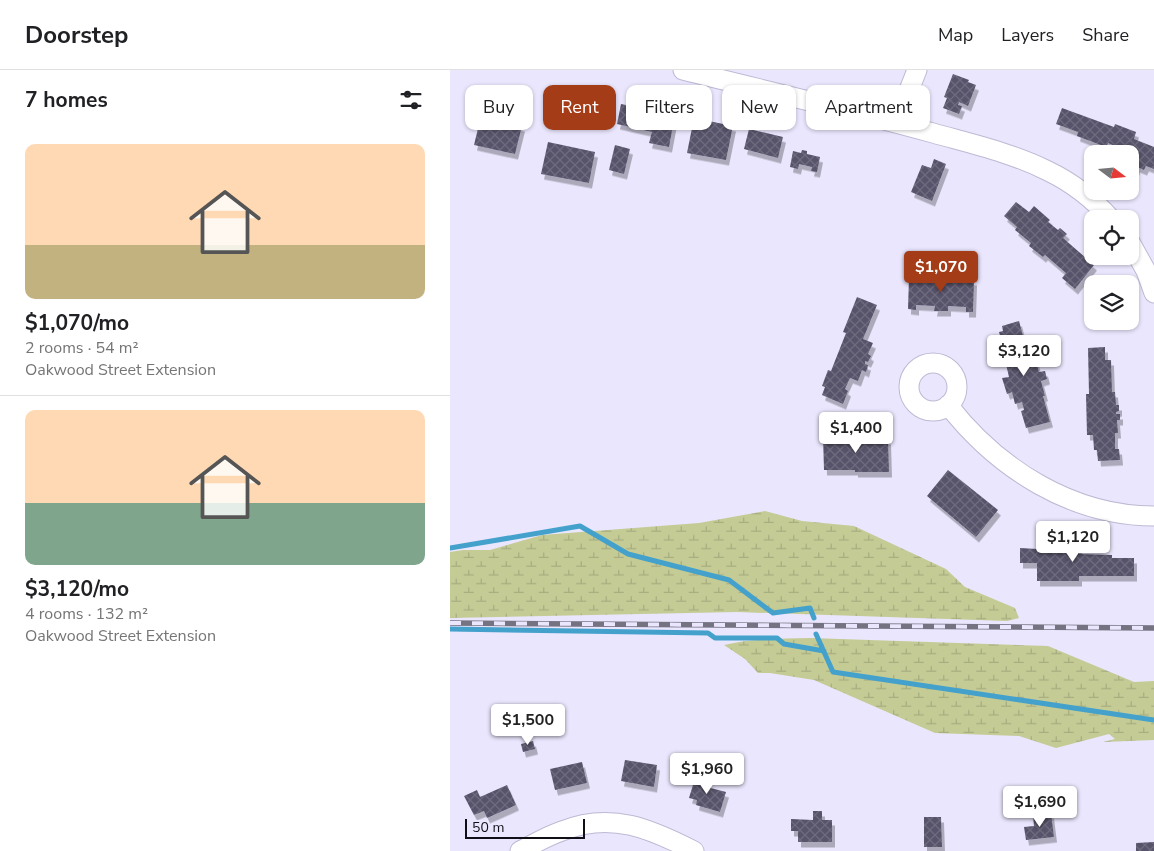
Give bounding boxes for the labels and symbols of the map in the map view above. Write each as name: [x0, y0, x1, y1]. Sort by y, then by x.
north arrow: [1084, 145, 1139, 200]
pin: $1,070: [900, 250, 982, 293]
pin: $3,120: [983, 334, 1065, 377]
pin: $1,400: [815, 412, 897, 454]
pin: $1,120: [1032, 520, 1114, 563]
pin: $1,500: [487, 704, 569, 746]
pin: $1,960: [666, 752, 748, 795]
pin: $1,690: [999, 786, 1081, 828]
scale bar: [465, 816, 585, 839]

